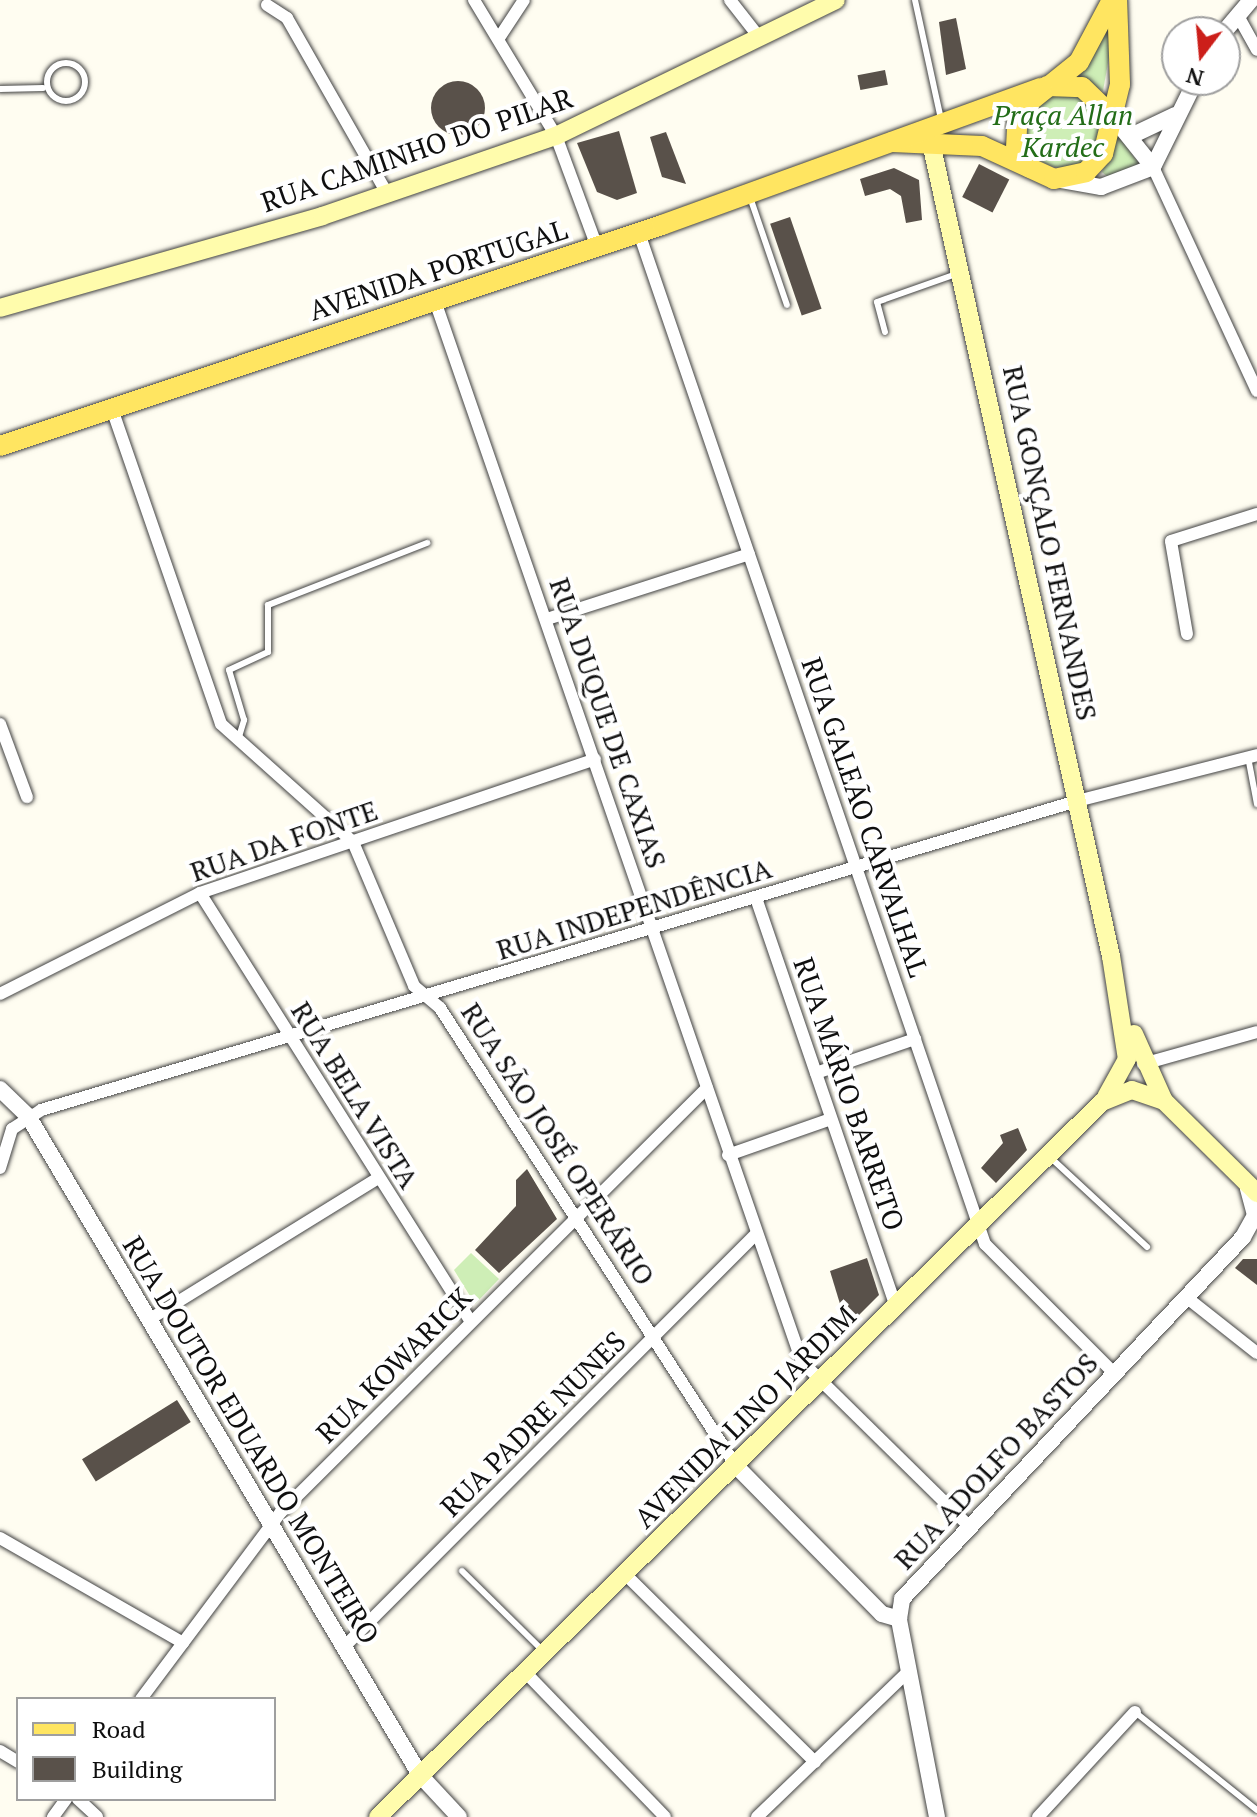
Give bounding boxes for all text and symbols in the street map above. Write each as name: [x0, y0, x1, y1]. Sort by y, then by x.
north arrow: [1161, 16, 1241, 96]
text: N: [1183, 61, 1207, 94]
street label: RUA CAMINHO DO PILAR: [257, 81, 577, 219]
park label: Praça Allan Kardec: [993, 98, 1133, 164]
street label: AVENIDA PORTUGAL: [305, 212, 571, 328]
street label: RUA GONÇALO FERNANDES: [996, 362, 1104, 724]
street label: RUA DUQUE DE CAXIAS: [542, 573, 674, 873]
street label: RUA GALEÃO CARVALHAL: [794, 653, 936, 981]
street label: RUA DA FONTE: [185, 793, 383, 889]
street label: RUA INDEPENDÊNCIA: [492, 851, 776, 967]
street label: RUA MÁRIO BARRETO: [786, 953, 912, 1235]
street label: RUA BELA VISTA: [284, 995, 426, 1195]
street label: RUA SÃO JOSÉ OPERÁRIO: [454, 996, 662, 1292]
street label: RUA DOUTOR EDUARDO MONTEIRO: [116, 1230, 386, 1650]
street label: RUA KOWARICK: [309, 1280, 479, 1450]
street label: AVENIDA LINO JARDIM: [627, 1299, 863, 1535]
street label: RUA PADRE NUNES: [433, 1324, 633, 1524]
street label: RUA ADOLFO BASTOS: [887, 1346, 1105, 1576]
legend: [16, 1697, 276, 1801]
text: Road: [92, 1713, 146, 1745]
text: Building: [92, 1753, 182, 1785]

